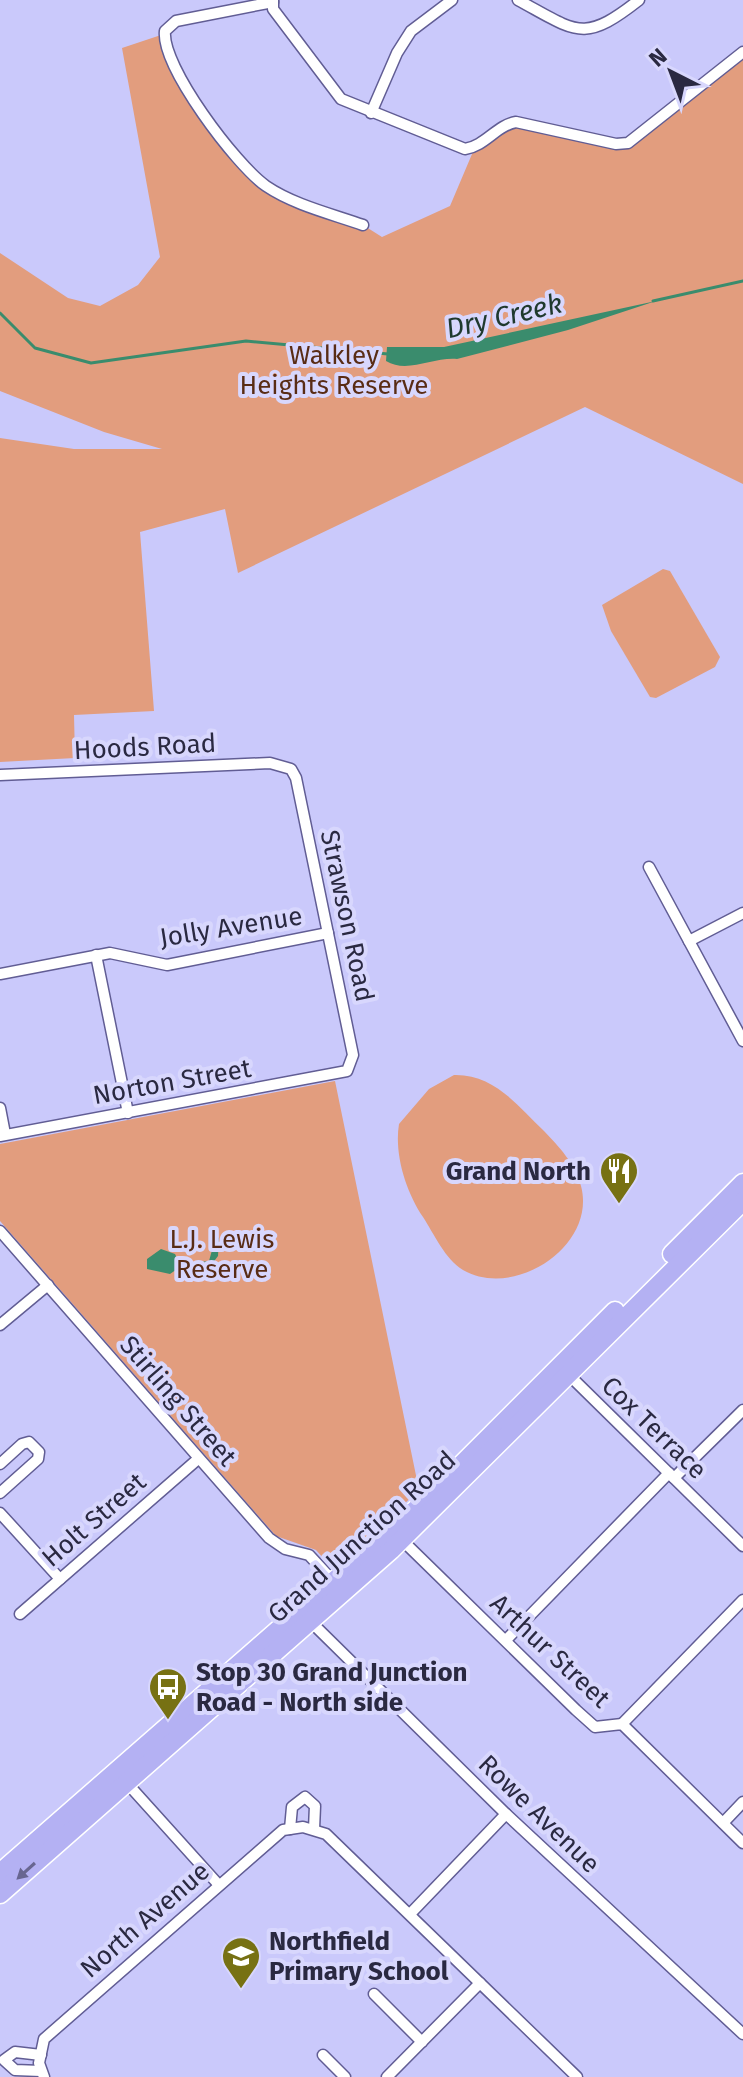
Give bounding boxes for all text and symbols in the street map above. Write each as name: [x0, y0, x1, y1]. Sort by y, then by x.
north arrow: [631, 32, 711, 112]
text: N: [643, 43, 672, 72]
water label: Dry Creek: [443, 287, 565, 345]
park label: Walkley Heights Reserve: [239, 340, 429, 401]
street label: Hoods Road: [73, 728, 217, 766]
street label: Strawson Road: [314, 827, 380, 1005]
street label: Jolly Avenue: [157, 900, 305, 954]
street label: Norton Street: [91, 1053, 254, 1111]
restaurant icon: Grand North: [598, 1150, 640, 1205]
place label: Grand North: [446, 1156, 591, 1187]
park label: L.J. Lewis Reserve: [170, 1224, 274, 1285]
street label: Stirling Street: [113, 1330, 243, 1473]
street label: Cox Terrace: [595, 1370, 713, 1486]
street label: Grand Junction Road: [262, 1444, 462, 1630]
street label: Holt Street: [36, 1466, 153, 1573]
street label: Arthur Street: [484, 1588, 617, 1715]
place label: Stop 30 Grand Junction Road - North side: [196, 1657, 468, 1718]
bus stop icon: Stop 30 Grand Junction Road - North side: [147, 1666, 189, 1721]
street label: Rowe Avenue: [472, 1748, 606, 1880]
street label: North Avenue: [74, 1856, 216, 1984]
one-way arrow: [16, 1862, 35, 1880]
place label: Northfield Primary School: [269, 1926, 449, 1987]
school or university icon: Northfield Primary School: [220, 1935, 262, 1990]

